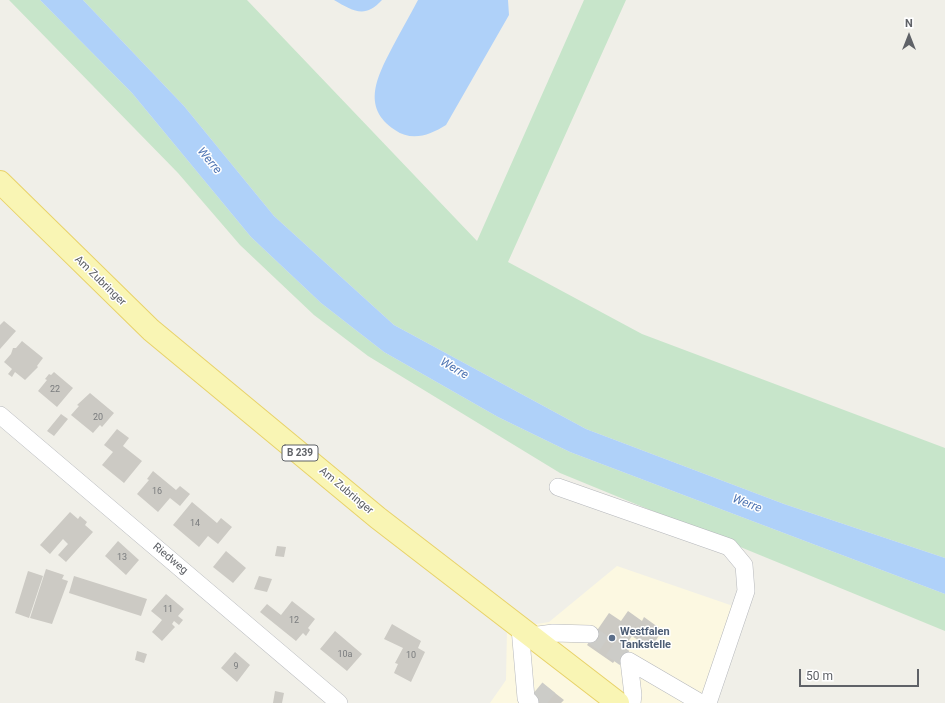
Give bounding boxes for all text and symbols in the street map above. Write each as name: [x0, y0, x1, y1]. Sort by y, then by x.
north arrow: [889, 16, 929, 56]
text: N: [905, 17, 913, 30]
water label: Werre: [194, 145, 224, 177]
street label: Am Zubringer: [71, 253, 129, 309]
water label: Werre: [437, 355, 471, 383]
house number: 22: [50, 385, 60, 395]
house number: 20: [93, 413, 103, 423]
road number: B 239: [282, 445, 318, 461]
street label: Am Zubringer: [316, 465, 376, 517]
house number: 16: [152, 487, 162, 497]
water label: Werre: [730, 492, 764, 516]
house number: 14: [190, 519, 200, 529]
street label: Riedweg: [150, 541, 190, 577]
house number: 13: [117, 553, 127, 563]
house number: 11: [163, 605, 173, 615]
house number: 12: [289, 616, 299, 626]
place label: Westfalen Tankstelle: [620, 625, 671, 651]
marker: Westfalen Tankstelle: [607, 633, 617, 643]
house number: 10a: [337, 650, 353, 660]
house number: 10: [406, 651, 416, 661]
scale bar: [801, 661, 921, 687]
house number: 9: [233, 662, 239, 672]
text: 50 m: [806, 669, 833, 683]

